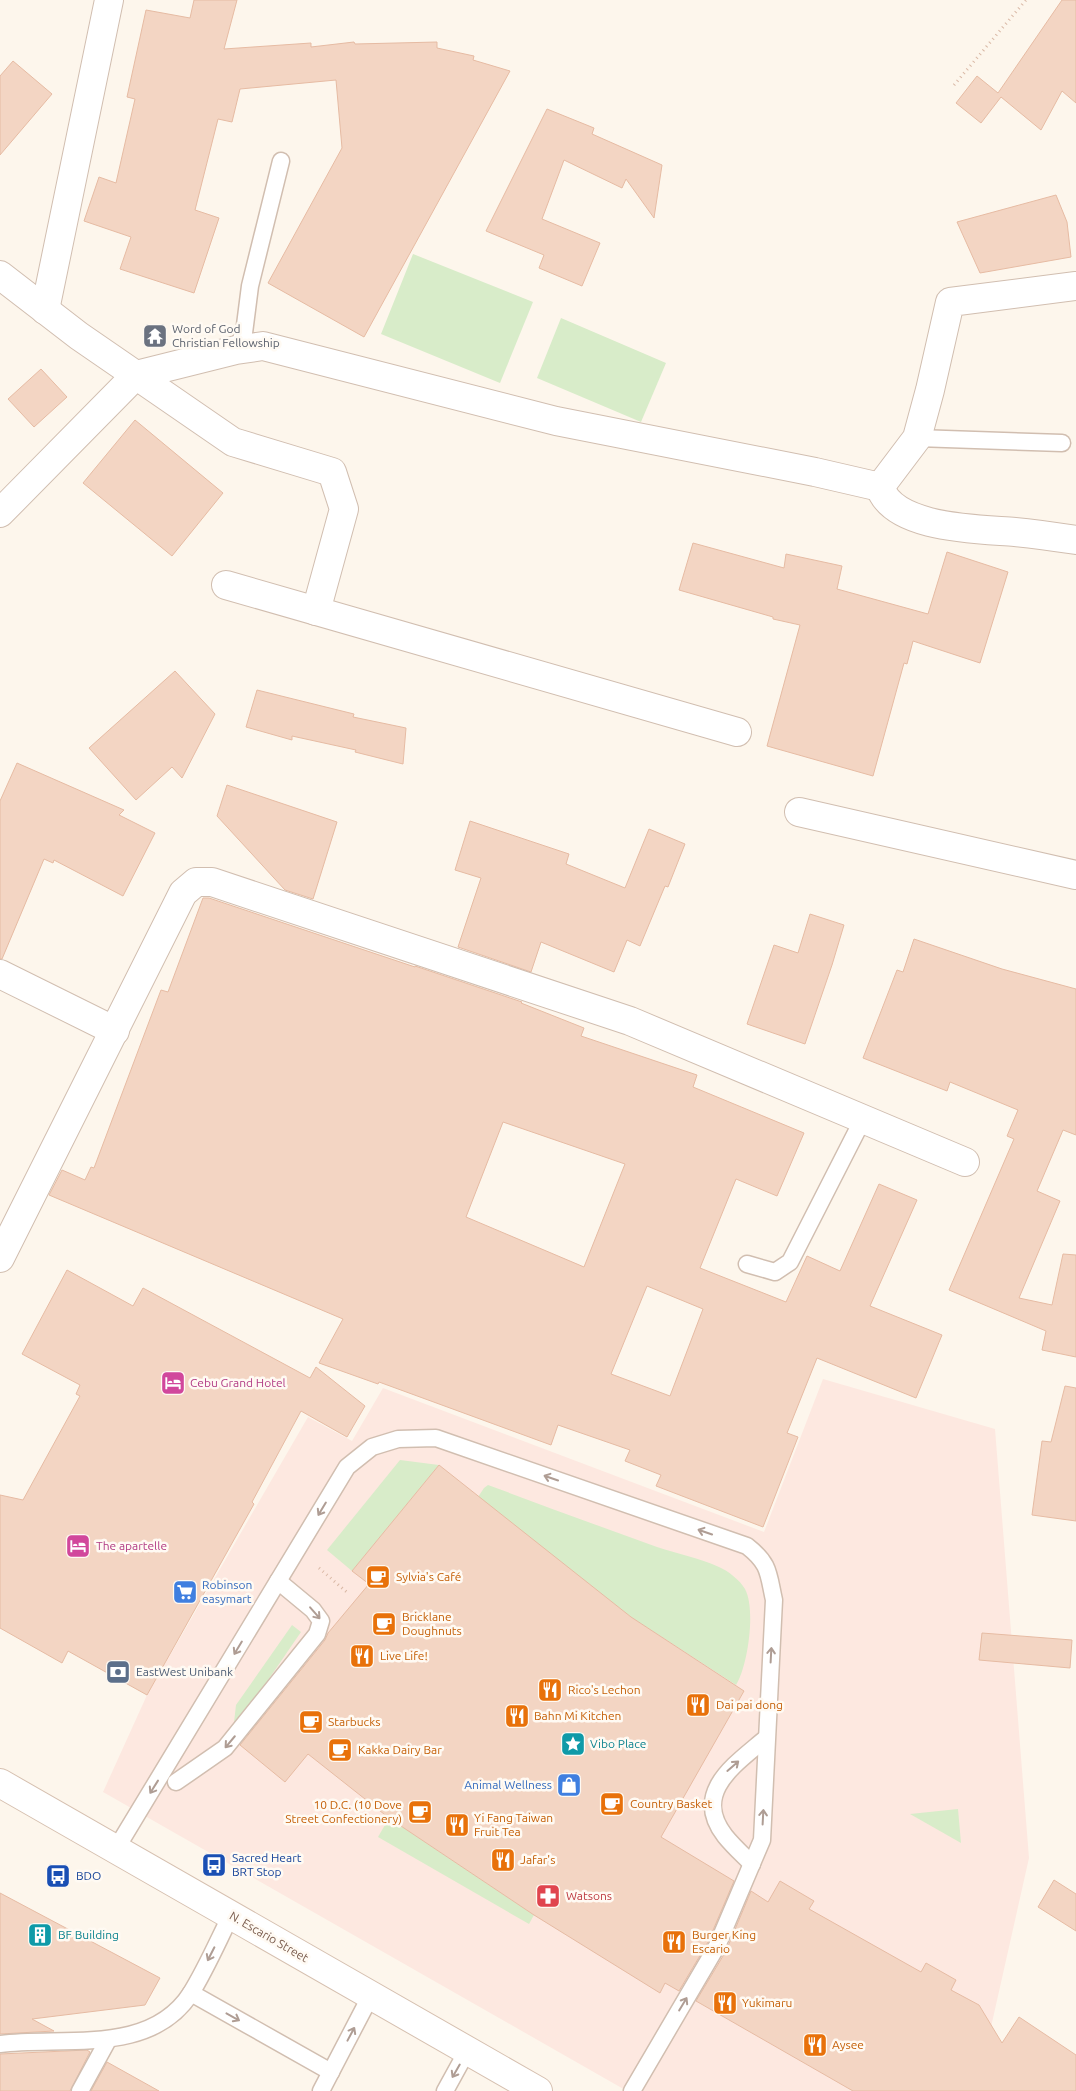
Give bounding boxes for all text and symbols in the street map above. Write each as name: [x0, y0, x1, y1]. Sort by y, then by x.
place label: Word of God Christian Fellowship: [172, 322, 280, 349]
temple icon: Word of God Christian Fellowship: [142, 323, 168, 349]
hotel icon: Cebu Grand Hotel: [160, 1370, 186, 1396]
place label: Cebu Grand Hotel: [190, 1376, 286, 1389]
one-way arrow: [543, 1473, 559, 1483]
one-way arrow: [317, 1501, 327, 1515]
one-way arrow: [697, 1526, 713, 1536]
hotel icon: The apartelle: [65, 1533, 91, 1559]
place label: The apartelle: [96, 1539, 167, 1552]
cafe icon: Sylvia's Café: [365, 1564, 391, 1590]
place label: Sylvia's Café: [396, 1570, 461, 1583]
place label: Robinson easymart: [202, 1578, 252, 1605]
supermarket icon: Robinson easymart: [172, 1579, 198, 1605]
one-way arrow: [309, 1607, 320, 1620]
place label: Bricklane Doughnuts: [402, 1610, 462, 1637]
cafe icon: Bricklane Doughnuts: [371, 1611, 397, 1637]
one-way arrow: [232, 1640, 242, 1654]
restaurant icon: Live Life!: [349, 1643, 375, 1669]
one-way arrow: [766, 1647, 776, 1664]
place label: Live Life!: [380, 1649, 428, 1662]
bank icon: EastWest Unibank: [105, 1659, 131, 1685]
place label: EastWest Unibank: [136, 1665, 233, 1678]
restaurant icon: Rico's Lechon: [537, 1677, 563, 1703]
place label: Rico's Lechon: [568, 1683, 641, 1696]
restaurant icon: Dai pai dong: [685, 1692, 711, 1718]
place label: Dai pai dong: [716, 1698, 783, 1711]
restaurant icon: Bahn Mi Kitchen: [504, 1703, 530, 1729]
cafe icon: Starbucks: [298, 1709, 324, 1735]
place label: Bahn Mi Kitchen: [534, 1709, 621, 1722]
place label: Starbucks: [328, 1715, 380, 1728]
place icon: Vibo Place: [560, 1731, 586, 1757]
one-way arrow: [224, 1735, 235, 1748]
cafe icon: Kakka Dairy Bar: [327, 1737, 353, 1763]
place label: Vibo Place: [590, 1737, 646, 1750]
place label: Kakka Dairy Bar: [358, 1743, 442, 1756]
one-way arrow: [726, 1761, 739, 1772]
shop icon: Animal Wellness: [556, 1772, 582, 1798]
place label: Animal Wellness: [464, 1778, 552, 1791]
one-way arrow: [148, 1779, 158, 1793]
cafe icon: Country Basket: [599, 1791, 625, 1817]
place label: Country Basket: [630, 1797, 713, 1810]
place label: 10 D.C. (10 Dove Street Confectionery): [285, 1798, 402, 1826]
cafe icon: 10 D.C. (10 Dove Street Confectionery): [407, 1799, 433, 1825]
one-way arrow: [758, 1809, 767, 1825]
place label: Yi Fang Taiwan Fruit Tea: [474, 1811, 553, 1838]
restaurant icon: Yi Fang Taiwan Fruit Tea: [444, 1812, 470, 1838]
restaurant icon: Jafar's: [490, 1847, 516, 1873]
place label: Sacred Heart BRT Stop: [232, 1851, 302, 1878]
bus stop icon: Sacred Heart BRT Stop: [201, 1852, 227, 1878]
place label: Jafar's: [520, 1853, 555, 1866]
bus stop icon: BDO: [45, 1863, 71, 1889]
place label: BDO: [76, 1869, 101, 1882]
pharmacy icon: Watsons: [535, 1883, 561, 1909]
place label: Watsons: [566, 1889, 612, 1902]
street label: N. Escario Street: [228, 1909, 311, 1964]
building icon: BF Building: [27, 1922, 53, 1948]
place label: BF Building: [58, 1928, 119, 1941]
place label: Burger King Escario: [692, 1928, 756, 1955]
restaurant icon: Burger King Escario: [661, 1929, 687, 1955]
one-way arrow: [206, 1947, 216, 1962]
restaurant icon: Yukimaru: [712, 1990, 738, 2016]
place label: Yukimaru: [742, 1996, 792, 2009]
one-way arrow: [679, 1997, 689, 2011]
one-way arrow: [226, 2013, 240, 2023]
one-way arrow: [346, 2026, 356, 2041]
restaurant icon: Aysee: [802, 2032, 828, 2058]
place label: Aysee: [832, 2038, 864, 2051]
one-way arrow: [451, 2063, 461, 2078]

